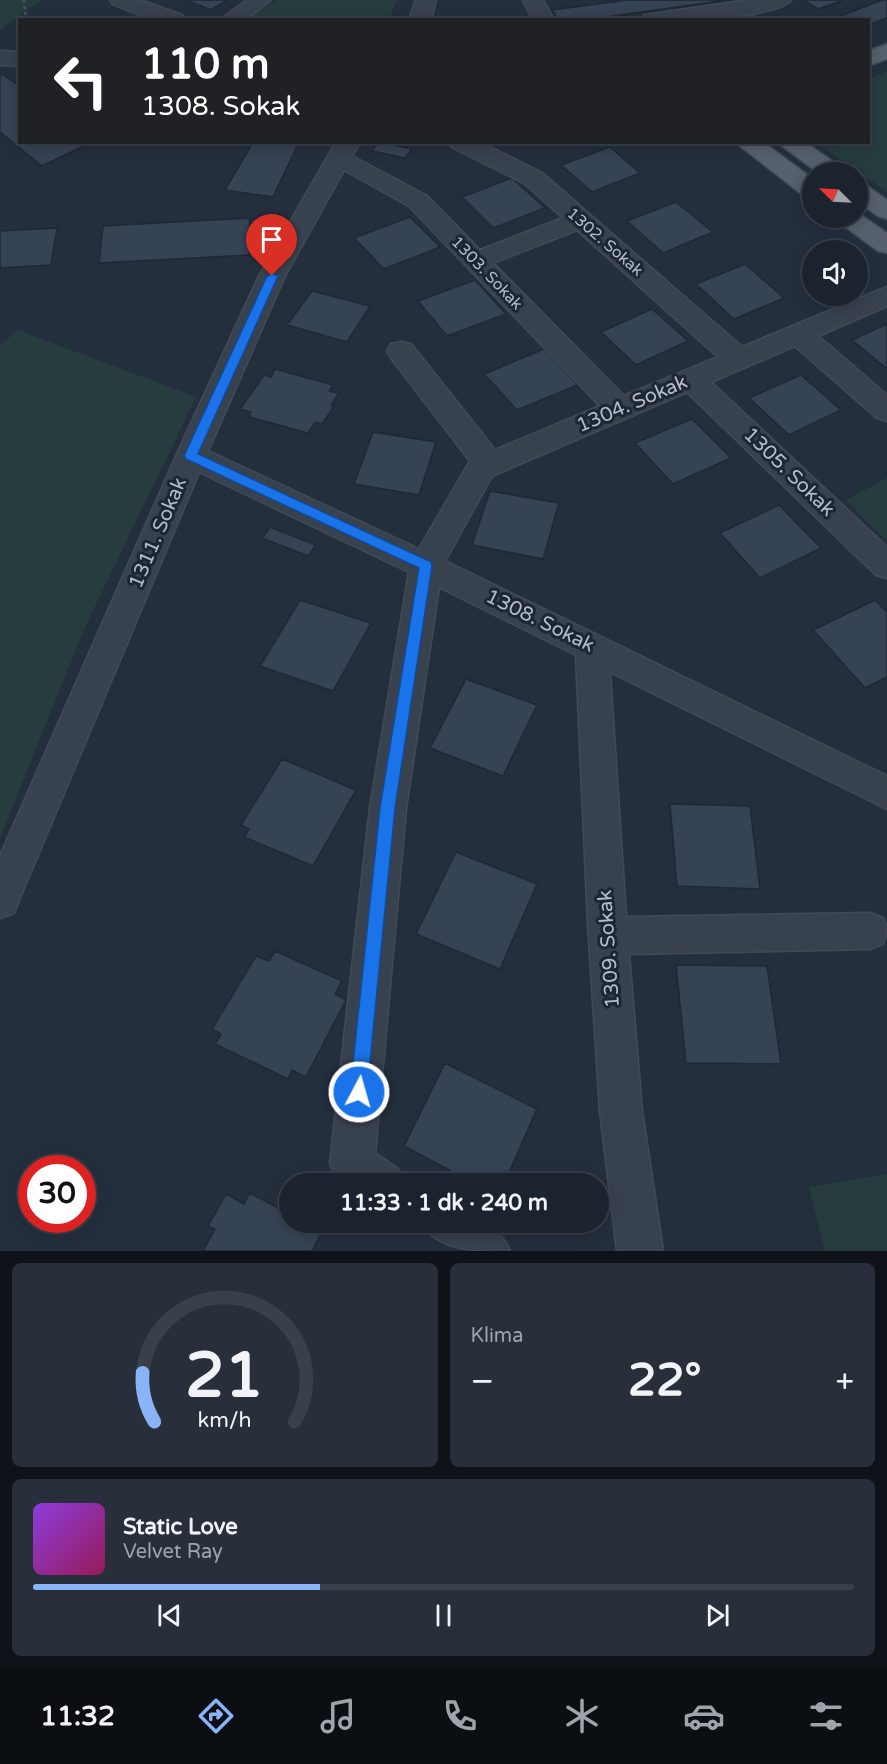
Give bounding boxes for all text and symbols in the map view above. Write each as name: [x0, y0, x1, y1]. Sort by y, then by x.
text: 110 m: [141, 39, 270, 90]
icon: left: [42, 42, 120, 120]
text: 1308. Sokak: [141, 90, 300, 123]
north arrow: [802, 162, 868, 228]
map controls: [802, 162, 868, 306]
street label: 1302. Sokak: [563, 203, 647, 281]
pin: [246, 214, 297, 276]
icon: arrive: [255, 223, 288, 256]
street label: 1303. Sokak: [447, 232, 527, 314]
button: sound: [802, 240, 868, 306]
street label: 1304. Sokak: [573, 370, 691, 438]
street label: 1305. Sokak: [738, 422, 840, 522]
street label: 1311. Sokak: [124, 474, 192, 592]
street label: 1308. Sokak: [482, 584, 598, 658]
street label: 1309. Sokak: [593, 889, 625, 1009]
position arrow: [327, 1060, 391, 1124]
speed limit sign: 30: [18, 1155, 96, 1233]
text: 11:33 · 1 dk · 240 m: [340, 1190, 548, 1216]
text: Klima: [471, 1324, 523, 1348]
text: 21: [186, 1339, 264, 1414]
text: 22°: [628, 1354, 701, 1408]
text: −: [471, 1362, 494, 1401]
text: +: [835, 1362, 854, 1401]
text: km/h: [198, 1407, 252, 1433]
text: Static Love: [123, 1514, 238, 1540]
text: Velvet Ray: [123, 1540, 223, 1564]
icon: previous: [153, 1599, 186, 1632]
icon: pause: [427, 1599, 460, 1632]
icon: next: [701, 1599, 734, 1632]
icon: directions: [195, 1695, 237, 1737]
icon: music: [317, 1695, 359, 1737]
icon: phone: [439, 1695, 481, 1737]
icon: climate: [561, 1695, 603, 1737]
icon: car: [683, 1695, 725, 1737]
icon: filters: [805, 1695, 847, 1737]
text: 11:32: [40, 1700, 115, 1733]

